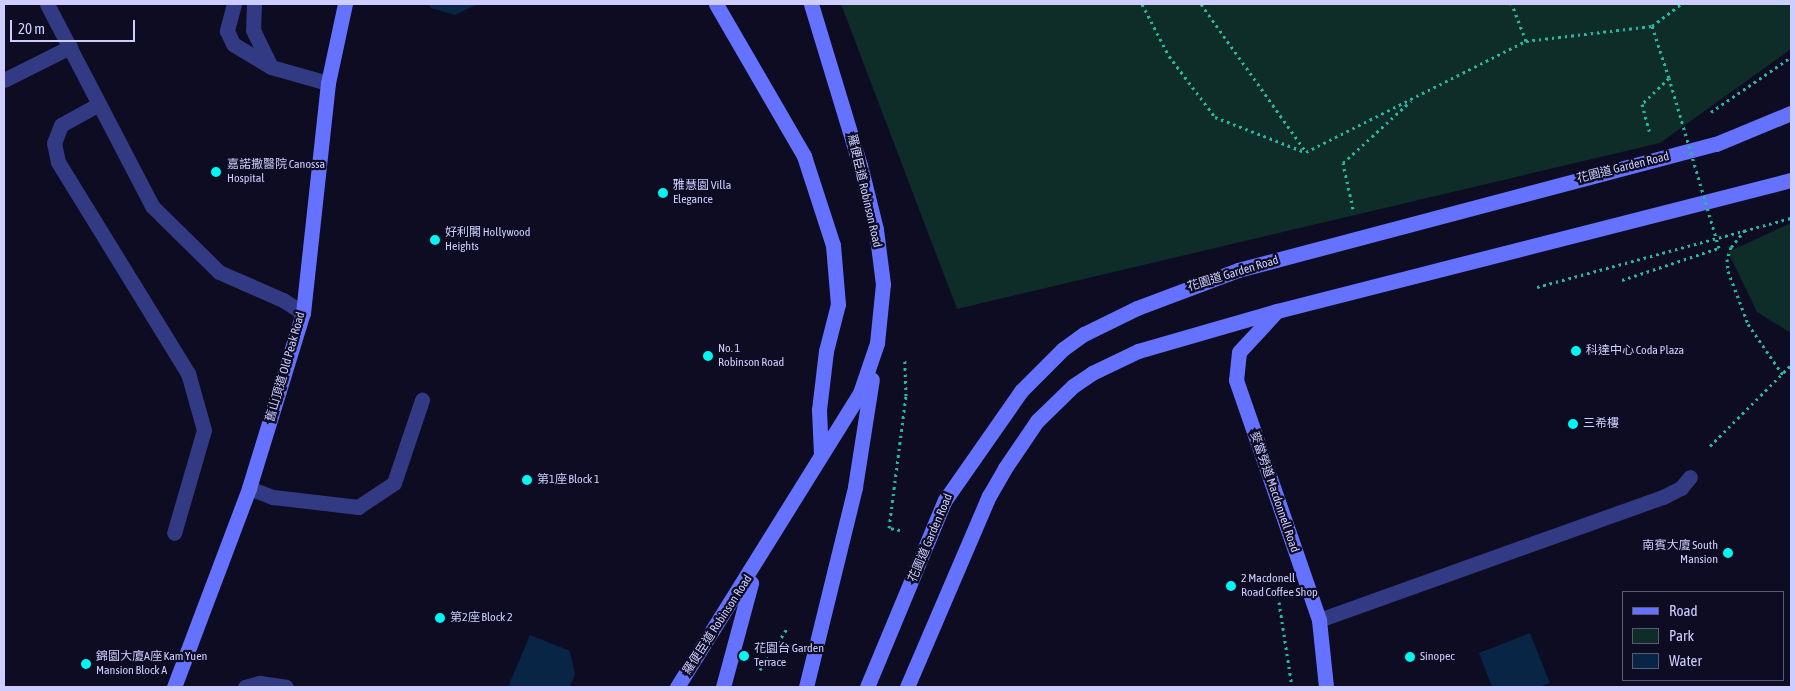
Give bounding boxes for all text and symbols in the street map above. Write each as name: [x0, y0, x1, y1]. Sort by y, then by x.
scale bar: [12, 10, 138, 42]
text: 20 m: [18, 20, 45, 37]
street label: 羅便臣道 Robinson Road: [844, 133, 884, 249]
street label: 花園道 Garden Road: [1575, 150, 1671, 186]
place label: 嘉諾撒醫院 Canossa Hospital: [227, 158, 325, 186]
marker: 嘉諾撒醫院 Canossa Hospital: [209, 165, 223, 179]
place label: 雅慧園 Villa Elegance: [673, 179, 731, 207]
marker: 雅慧園 Villa Elegance: [657, 187, 669, 199]
place label: 好利閣 Hollywood Heights: [445, 226, 530, 254]
marker: 好利閣 Hollywood Heights: [429, 234, 441, 246]
street label: 花園道 Garden Road: [1186, 253, 1280, 295]
street label: 舊山頂道 Old Peak Road: [263, 310, 309, 424]
place label: No. 1 Robinson Road: [718, 342, 784, 370]
place label: 科達中心 Coda Plaza: [1586, 344, 1684, 358]
marker: 科達中心 Coda Plaza: [1570, 345, 1582, 357]
marker: No. 1 Robinson Road: [702, 350, 714, 362]
place label: 三希樓: [1583, 417, 1619, 431]
marker: 三希樓: [1567, 418, 1579, 430]
street label: 麥當勞道 Macdonnell Road: [1247, 430, 1301, 554]
place label: 第1座 Block 1: [537, 473, 600, 487]
marker: 第1座 Block 1: [521, 474, 533, 486]
street label: 花園道 Garden Road: [906, 492, 956, 584]
place label: 南賓大廈 South Mansion: [1643, 539, 1718, 567]
marker: 南賓大廈 South Mansion: [1722, 547, 1734, 559]
place label: 2 Macdonell Road Coffee Shop: [1241, 572, 1318, 600]
street label: 羅便臣道 Robinson Road: [680, 573, 756, 677]
marker: 2 Macdonell Road Coffee Shop: [1225, 580, 1237, 592]
legend: [1622, 591, 1785, 681]
text: Road: [1669, 602, 1698, 619]
place label: 第2座 Block 2: [450, 611, 513, 625]
marker: 第2座 Block 2: [434, 612, 446, 624]
text: Park: [1669, 627, 1694, 644]
place label: 花園台 Garden Terrace: [754, 642, 824, 670]
place label: 錦園大廈A座 Kam Yuen Mansion Block A: [96, 650, 207, 678]
marker: 花園台 Garden Terrace: [738, 650, 750, 662]
place label: Sinopec: [1420, 650, 1455, 664]
marker: Sinopec: [1404, 651, 1416, 663]
text: Water: [1669, 652, 1702, 669]
marker: 錦園大廈A座 Kam Yuen Mansion Block A: [80, 658, 92, 670]

